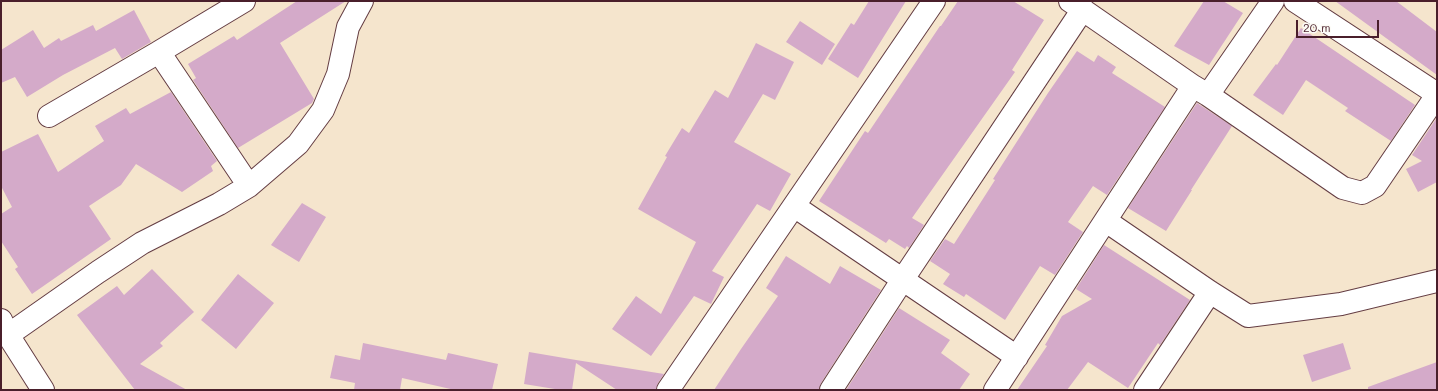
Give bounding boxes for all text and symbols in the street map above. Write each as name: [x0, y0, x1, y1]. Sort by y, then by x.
scale bar: [1298, 12, 1381, 38]
text: 20 m: [1303, 19, 1331, 35]

